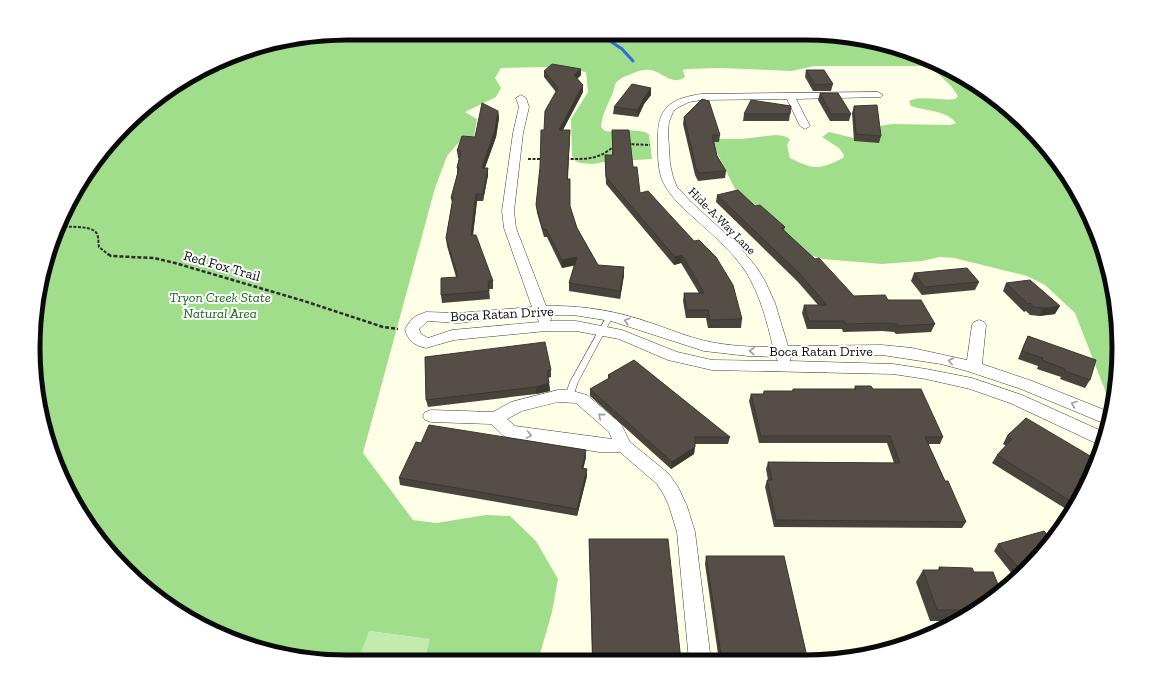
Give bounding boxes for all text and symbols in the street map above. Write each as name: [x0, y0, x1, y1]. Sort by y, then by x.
street label: Hide-A-Way Lane: [686, 185, 759, 258]
street label: Red Fox Trail: [182, 247, 263, 285]
park label: Tryon Creek State Natural Area: [169, 289, 271, 322]
street label: Boca Ratan Drive: [450, 303, 555, 325]
one-way arrow: [623, 317, 630, 326]
street label: Boca Ratan Drive: [769, 343, 873, 360]
one-way arrow: [749, 346, 755, 355]
one-way arrow: [948, 358, 954, 366]
one-way arrow: [1070, 400, 1077, 408]
one-way arrow: [598, 413, 605, 420]
one-way arrow: [526, 430, 532, 439]

